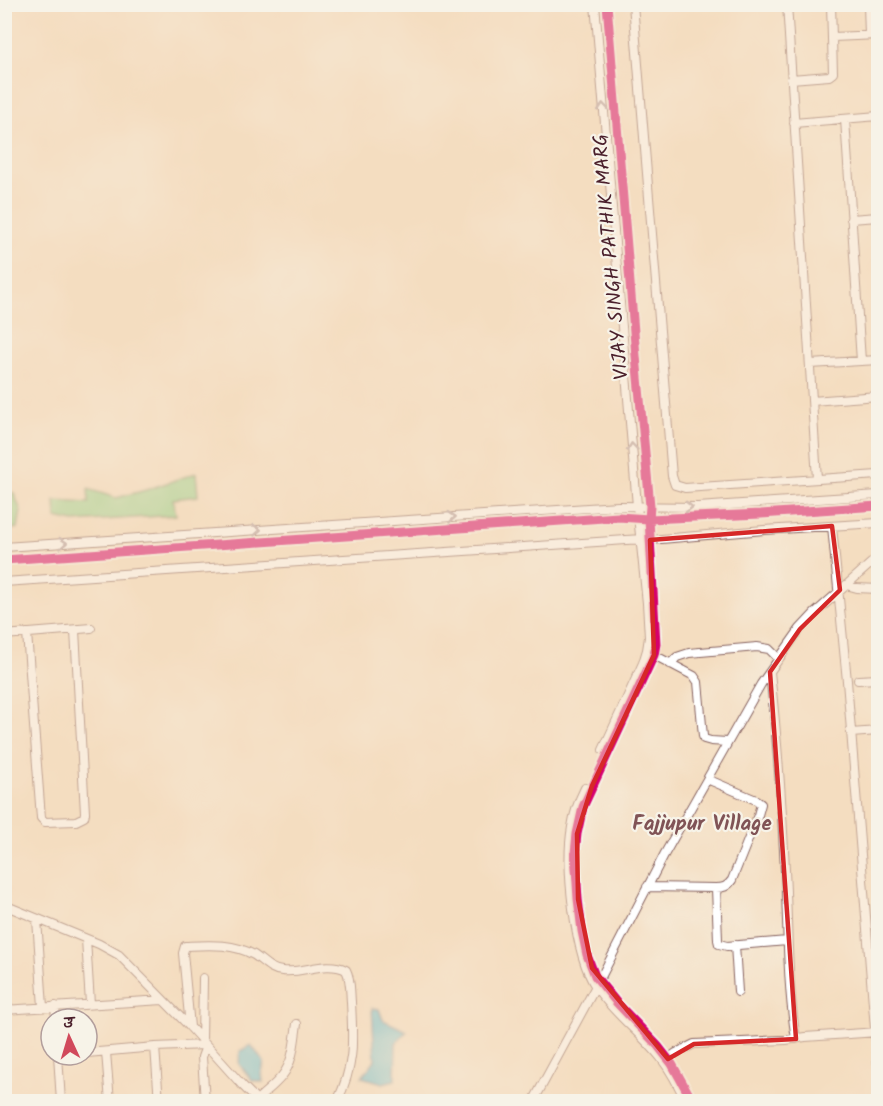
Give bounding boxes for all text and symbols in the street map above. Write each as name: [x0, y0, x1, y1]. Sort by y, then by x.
one-way arrow: [597, 102, 610, 111]
street label: VIJAY SINGH PATHIK MARG: [585, 132, 639, 381]
one-way arrow: [626, 443, 639, 452]
one-way arrow: [684, 501, 693, 513]
one-way arrow: [447, 510, 456, 523]
one-way arrow: [253, 523, 262, 536]
one-way arrow: [58, 537, 67, 550]
district label: Fajjupur Village: [632, 808, 772, 841]
north arrow: [39, 1007, 99, 1067]
text: उ: [62, 1011, 77, 1036]

